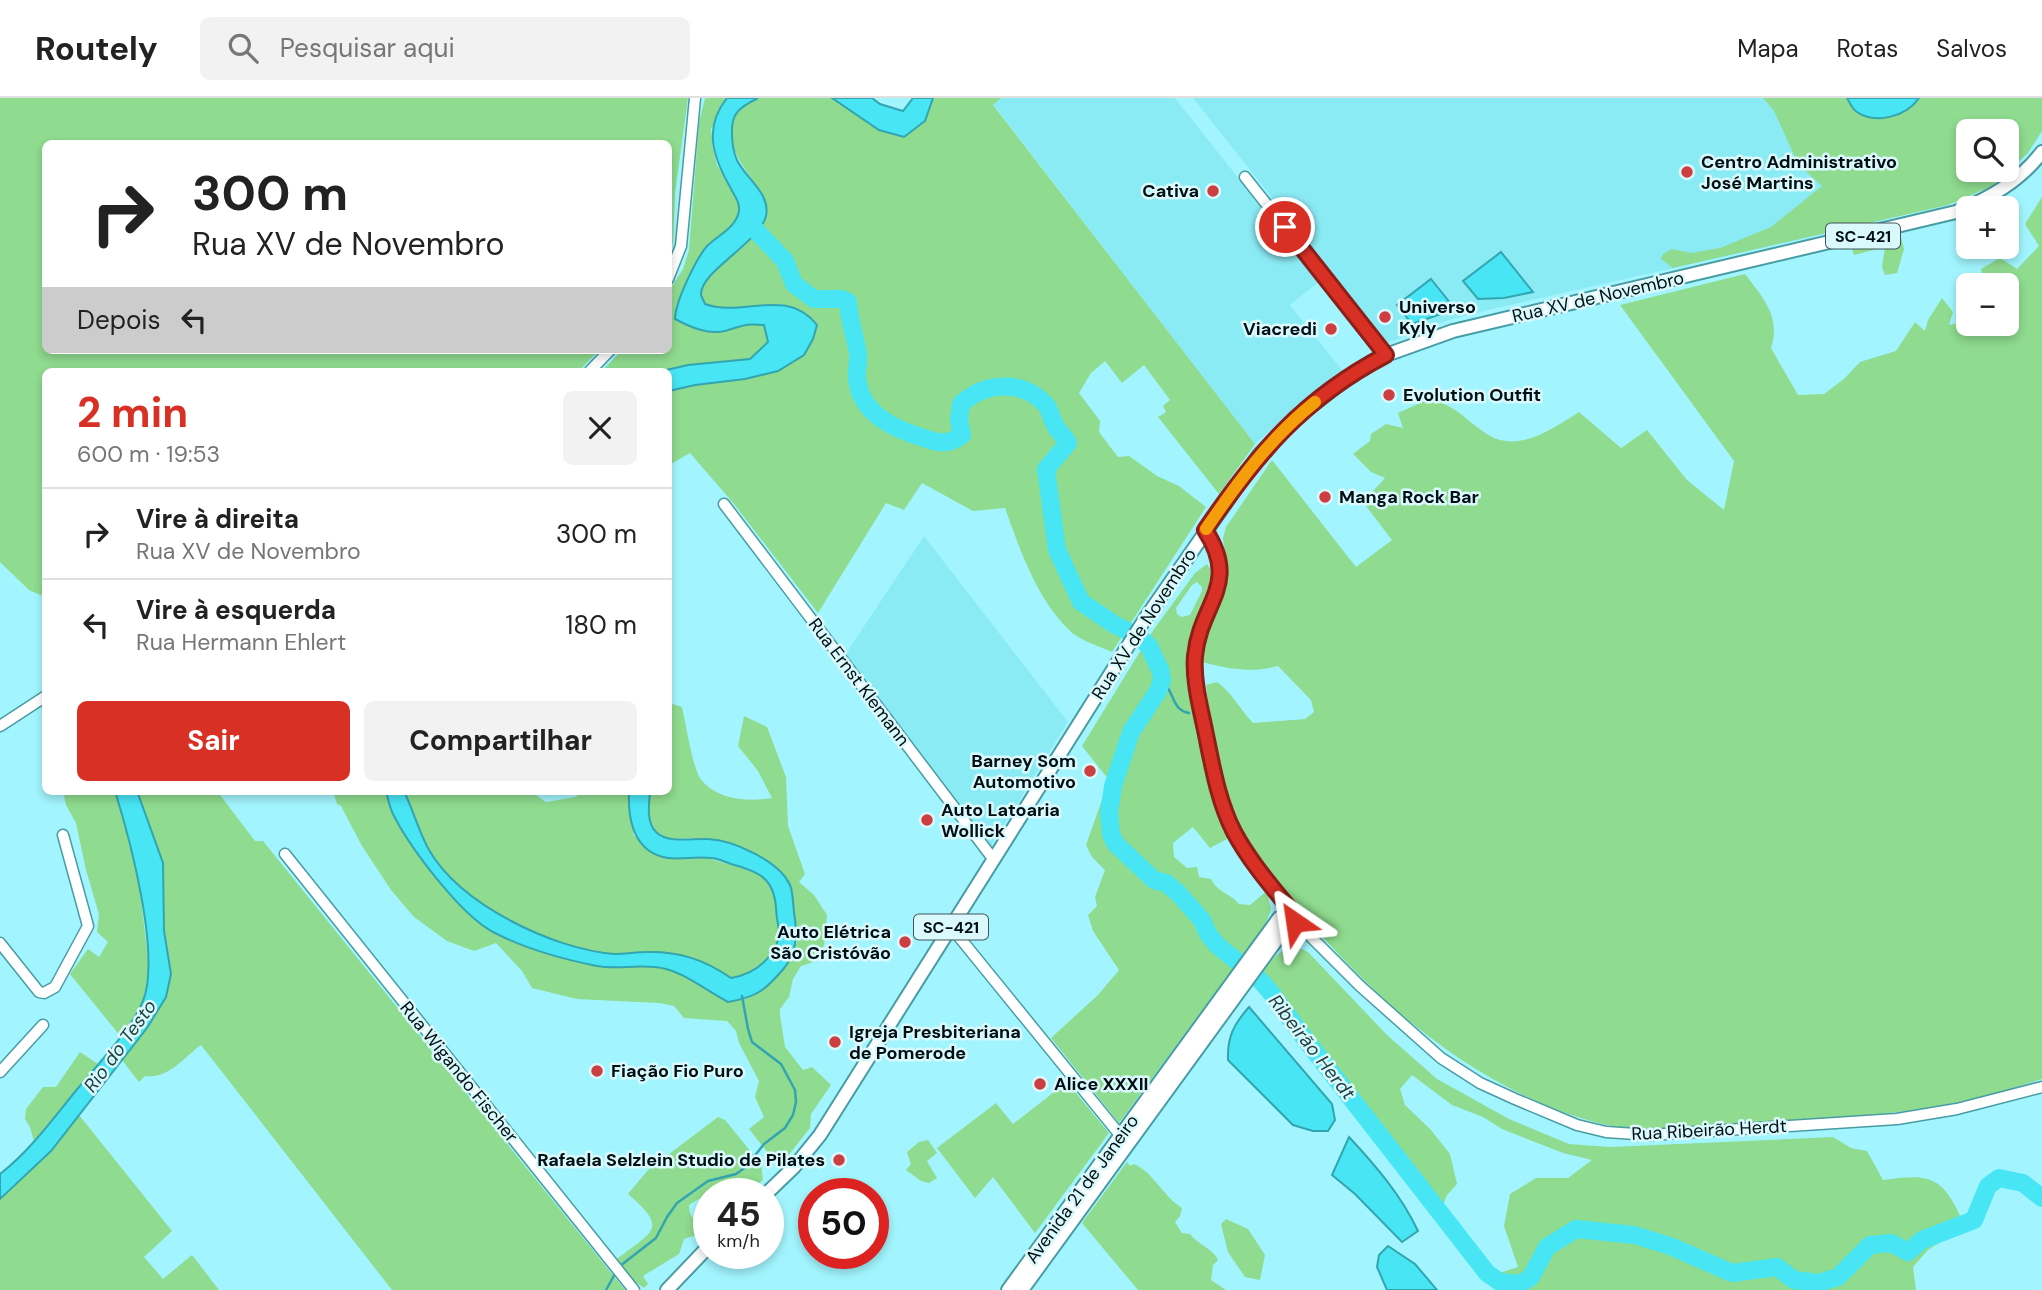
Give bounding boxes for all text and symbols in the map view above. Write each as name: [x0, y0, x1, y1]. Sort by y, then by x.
search box: [200, 17, 690, 80]
text: Routely: [35, 27, 158, 70]
icon: search: [224, 29, 262, 67]
text: Pesquisar aqui: [280, 31, 455, 65]
text: Mapa: [1737, 33, 1799, 64]
text: Rotas: [1837, 33, 1898, 64]
text: Salvos: [1936, 33, 2007, 64]
map controls: [1956, 119, 2019, 336]
button: search: [1956, 119, 2019, 182]
place label: Centro Administrativo José Martins: [1701, 150, 1897, 195]
text: 300 m: [192, 161, 348, 225]
marker: Centro Administrativo José Martins: [1679, 164, 1695, 180]
icon: right: [77, 168, 168, 259]
place label: Cativa: [1142, 179, 1199, 203]
marker: Cativa: [1205, 183, 1221, 199]
button: +: [1956, 196, 2019, 259]
pin: [1255, 197, 1315, 257]
icon: arrive: [1266, 208, 1304, 246]
text: Rua XV de Novembro: [192, 223, 505, 265]
road number: SC-421: [1826, 224, 1900, 248]
street label: Rua XV de Novembro: [1510, 266, 1686, 328]
button: −: [1956, 273, 2019, 336]
place label: Universo Kyly: [1399, 295, 1476, 340]
icon: left: [175, 301, 213, 339]
text: Depois: [77, 303, 161, 337]
marker: Universo Kyly: [1377, 309, 1393, 325]
place label: Viacredi: [1243, 317, 1317, 341]
marker: Viacredi: [1323, 321, 1339, 337]
place label: Evolution Outfit: [1403, 383, 1541, 407]
text: 2 min: [77, 385, 188, 440]
marker: Evolution Outfit: [1381, 387, 1397, 403]
button: close: [563, 391, 637, 465]
text: 600 m · 19:53: [77, 439, 220, 469]
place label: Manga Rock Bar: [1339, 485, 1479, 509]
marker: Manga Rock Bar: [1317, 489, 1333, 505]
text: Vire à direita: [136, 502, 299, 536]
icon: right: [77, 515, 115, 553]
text: 300 m: [556, 517, 637, 551]
text: Rua XV de Novembro: [136, 536, 361, 566]
street label: Rua XV de Novembro: [1086, 544, 1202, 704]
text: Vire à esquerda: [136, 593, 336, 627]
icon: left: [77, 606, 115, 644]
text: 180 m: [565, 608, 637, 642]
street label: Rua Ernst Klemann: [803, 613, 915, 751]
text: Rua Hermann Ehlert: [136, 627, 346, 657]
button: Sair: [77, 701, 350, 781]
button: Compartilhar: [364, 701, 637, 781]
place label: Barney Som Automotivo: [971, 749, 1076, 794]
marker: Barney Som Automotivo: [1082, 763, 1098, 779]
place label: Auto Latoaria Wollick: [941, 798, 1060, 843]
marker: Auto Latoaria Wollick: [919, 812, 935, 828]
position arrow: [1258, 885, 1332, 959]
road number: SC-421: [914, 914, 988, 940]
place label: Auto Elétrica São Cristóvão: [770, 920, 891, 965]
marker: Auto Elétrica São Cristóvão: [897, 934, 913, 950]
water label: Ribeirão Herdt: [1263, 989, 1361, 1105]
water label: Rio do Testo: [78, 995, 162, 1097]
street label: Rua Wigando Fischer: [395, 997, 524, 1148]
place label: Igreja Presbiteriana de Pomerode: [849, 1020, 1021, 1065]
marker: Igreja Presbiteriana de Pomerode: [827, 1034, 843, 1050]
place label: Fiação Fio Puro: [611, 1059, 744, 1083]
marker: Fiação Fio Puro: [589, 1063, 605, 1079]
place label: Alice XXXII: [1054, 1072, 1148, 1096]
marker: Alice XXXII: [1032, 1076, 1048, 1092]
street label: Avenida 21 de Janeiro: [1020, 1110, 1144, 1268]
street label: Rua Ribeirão Herdt: [1631, 1114, 1787, 1146]
place label: Rafaela Selzlein Studio de Pilates: [537, 1148, 825, 1172]
marker: Rafaela Selzlein Studio de Pilates: [831, 1152, 847, 1168]
speed limit sign: 50: [798, 1178, 889, 1269]
text: 45: [716, 1191, 761, 1237]
text: km/h: [717, 1229, 760, 1253]

